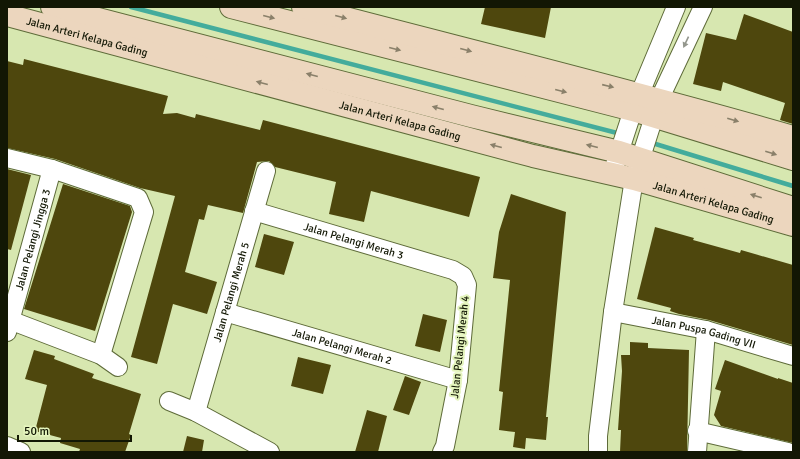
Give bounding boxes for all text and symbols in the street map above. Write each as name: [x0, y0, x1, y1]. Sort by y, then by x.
street label: Jalan Arteri Kelapa Gading: [25, 14, 150, 59]
one-way arrow: [263, 14, 275, 20]
one-way arrow: [335, 14, 347, 20]
one-way arrow: [683, 37, 689, 48]
one-way arrow: [388, 46, 401, 52]
one-way arrow: [460, 47, 472, 53]
one-way arrow: [306, 72, 318, 78]
one-way arrow: [256, 80, 268, 86]
one-way arrow: [602, 83, 614, 89]
one-way arrow: [555, 89, 568, 95]
street label: Jalan Arteri Kelapa Gading: [338, 98, 462, 143]
one-way arrow: [432, 104, 444, 110]
one-way arrow: [727, 117, 739, 123]
one-way arrow: [585, 142, 598, 148]
one-way arrow: [489, 143, 501, 149]
one-way arrow: [765, 150, 777, 156]
street label: Jalan Arteri Kelapa Gading: [652, 178, 776, 226]
street label: Jalan Pelangi Jingga 3: [12, 187, 53, 292]
one-way arrow: [750, 193, 762, 199]
street label: Jalan Pelangi Merah 3: [302, 220, 405, 261]
street label: Jalan Pelangi Merah 5: [210, 240, 252, 343]
street label: Jalan Pelangi Merah 4: [448, 295, 472, 399]
street label: Jalan Puspa Gading VII: [651, 313, 757, 351]
street label: Jalan Pelangi Merah 2: [291, 325, 394, 367]
scale bar: [18, 417, 131, 443]
text: 50 m: [24, 424, 49, 439]

